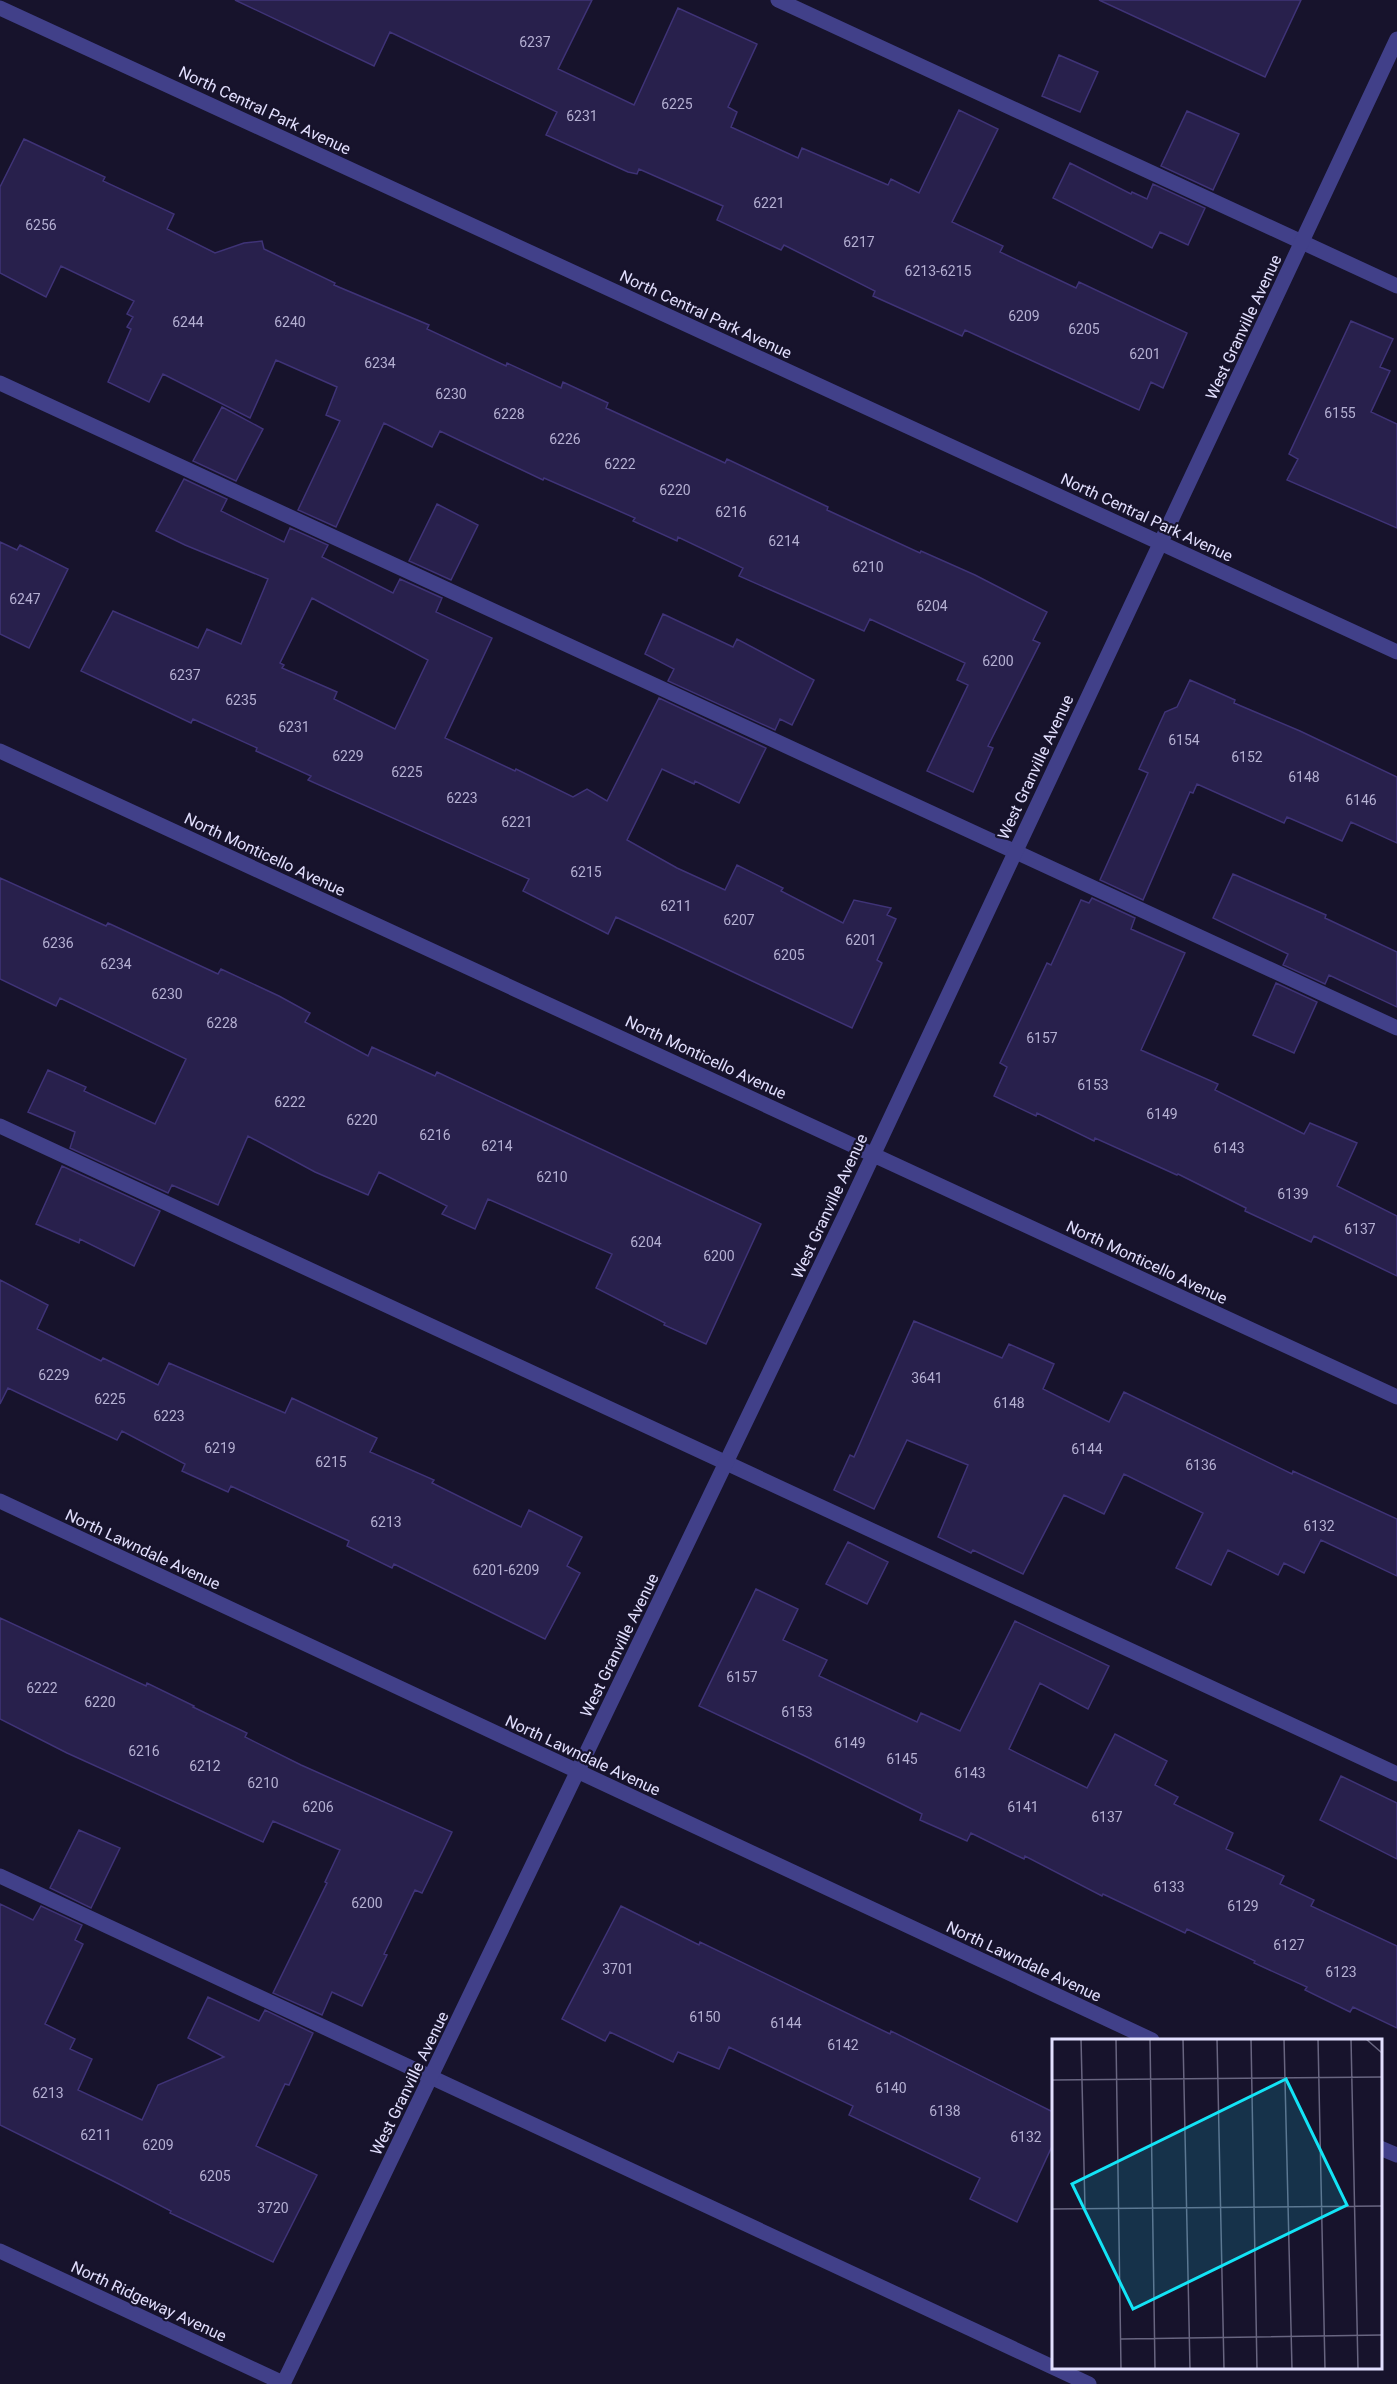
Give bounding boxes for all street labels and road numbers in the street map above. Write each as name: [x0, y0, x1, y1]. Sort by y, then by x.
street label: North Central Park Avenue: [176, 62, 354, 159]
street label: West Granville Avenue: [1202, 252, 1285, 403]
street label: North Central Park Avenue: [617, 266, 795, 363]
street label: North Central Park Avenue: [1058, 469, 1236, 566]
street label: West Granville Avenue: [994, 692, 1077, 843]
street label: North Monticello Avenue: [181, 809, 348, 900]
street label: North Monticello Avenue: [622, 1012, 789, 1103]
street label: West Granville Avenue: [788, 1131, 871, 1282]
street label: North Monticello Avenue: [1063, 1217, 1230, 1308]
street label: North Lawndale Avenue: [62, 1505, 223, 1594]
street label: West Granville Avenue: [576, 1570, 663, 1720]
street label: North Lawndale Avenue: [502, 1711, 663, 1800]
street label: North Lawndale Avenue: [943, 1917, 1104, 2006]
street label: West Granville Avenue: [366, 2008, 453, 2158]
street label: North Ridgeway Avenue: [68, 2257, 229, 2346]

